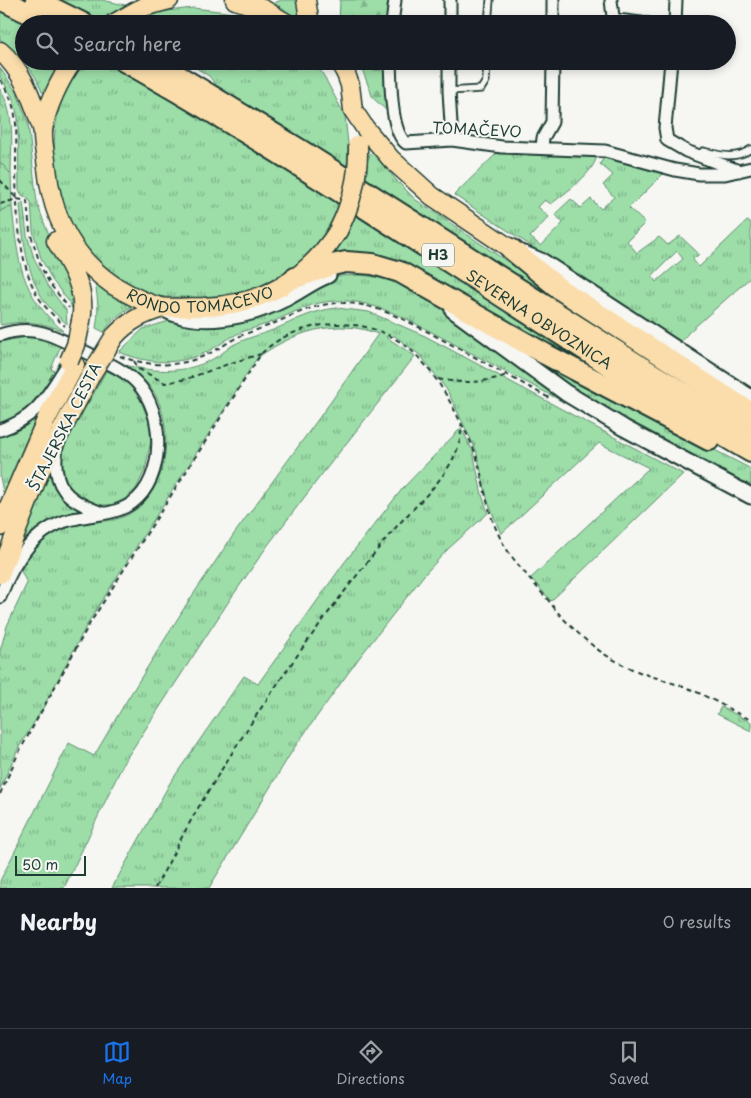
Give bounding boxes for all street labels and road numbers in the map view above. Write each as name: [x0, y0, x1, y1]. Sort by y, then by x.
street label: TOMAČEVO: [432, 115, 522, 142]
road number: H3: [422, 244, 454, 266]
street label: SEVERNA OBVOZNICA: [462, 263, 617, 374]
street label: RONDO TOMAČEVO: [123, 279, 277, 318]
street label: ŠTAJERSKA CESTA: [21, 358, 106, 495]

